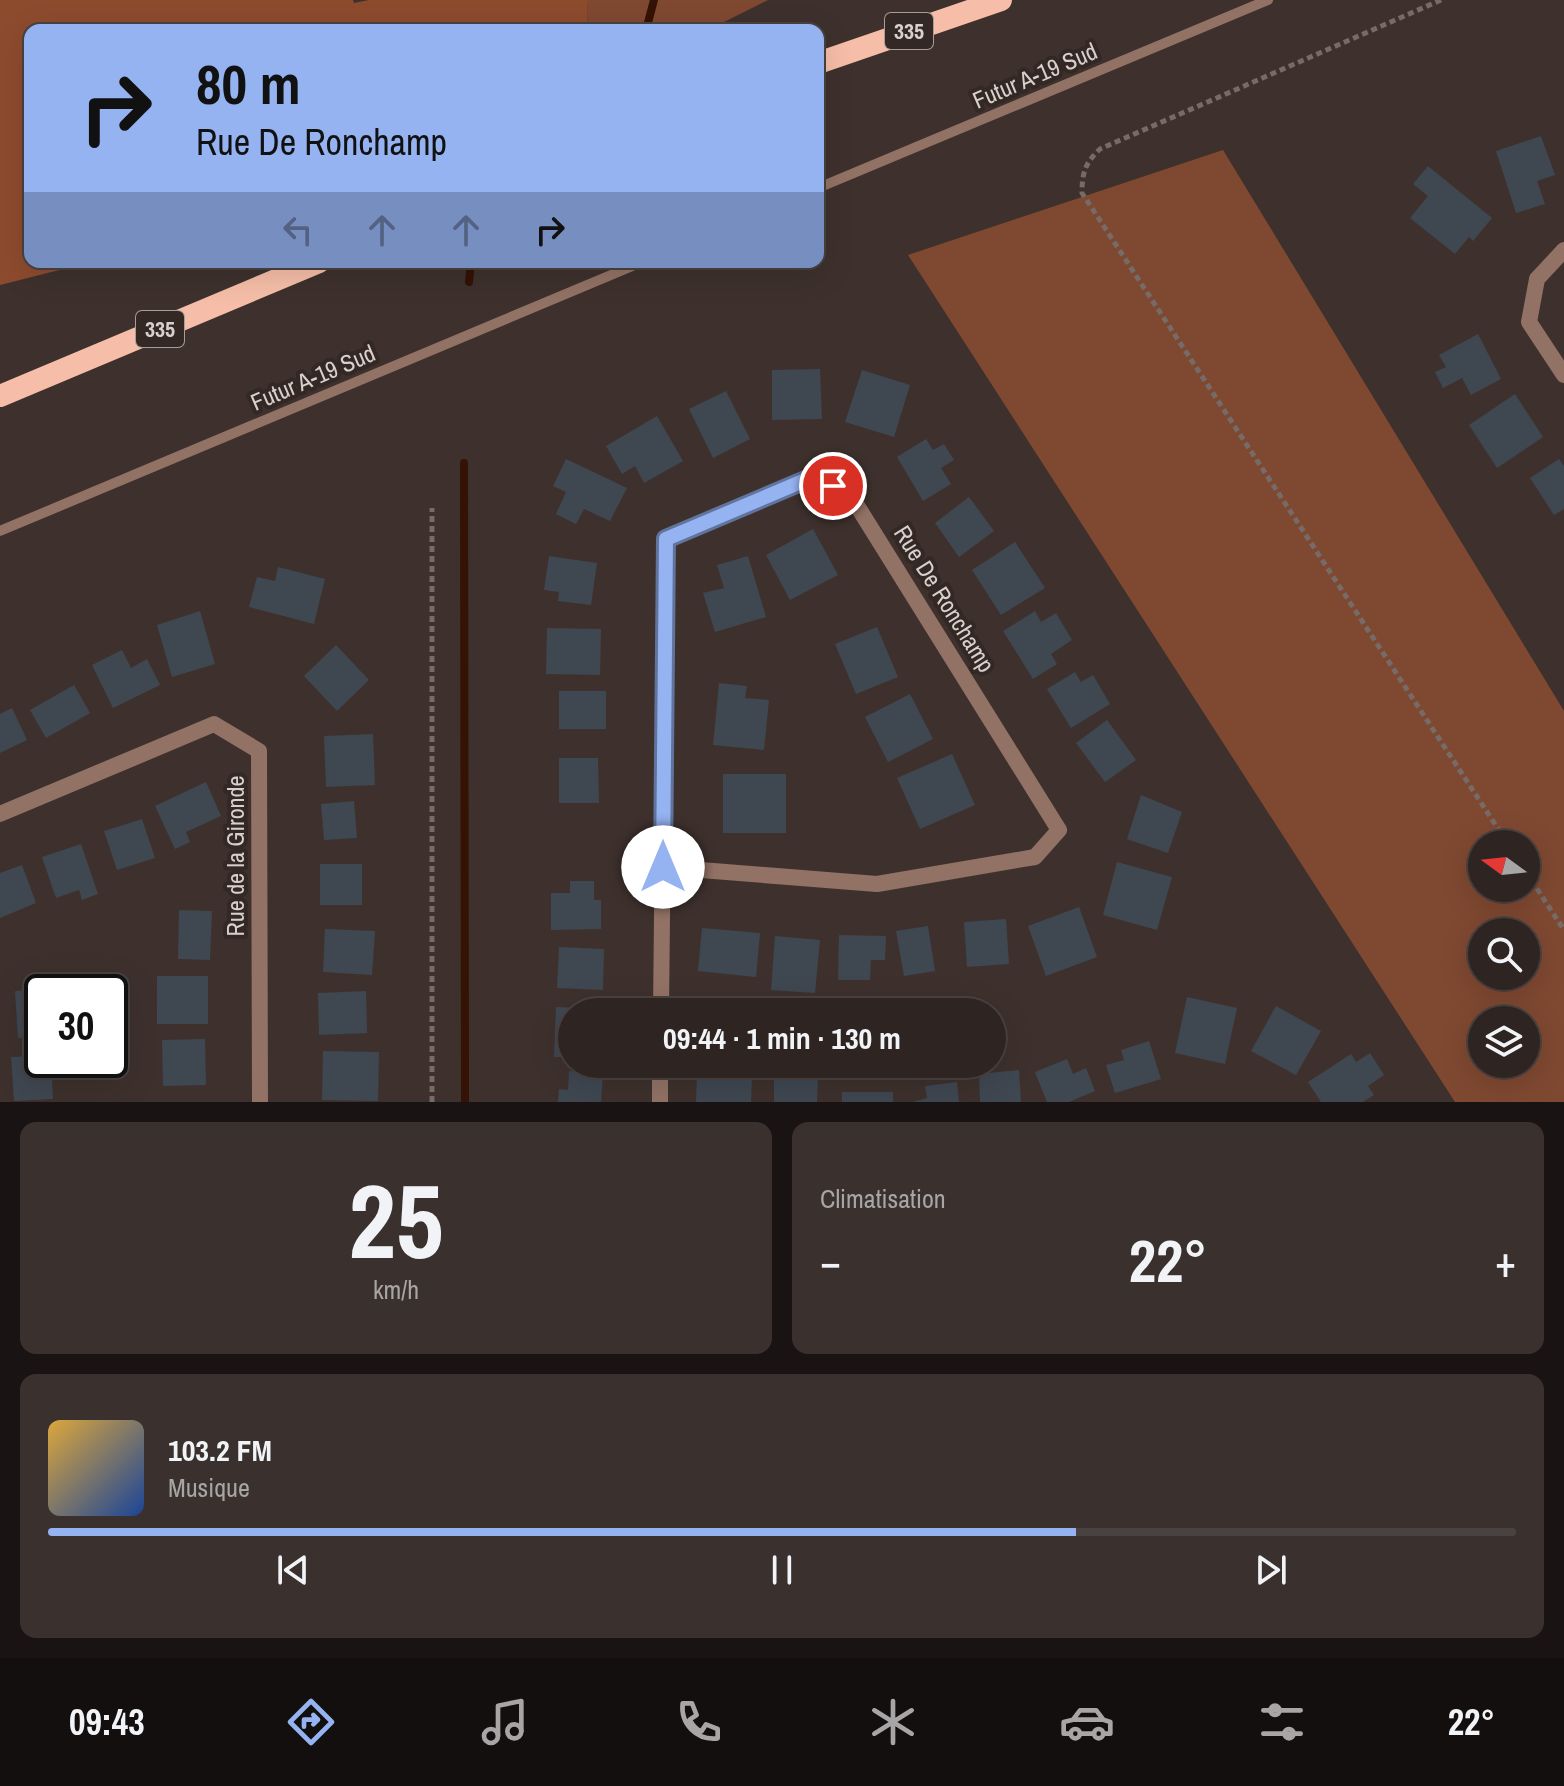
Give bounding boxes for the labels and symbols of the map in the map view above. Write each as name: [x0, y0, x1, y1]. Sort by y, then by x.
road number: 335: [885, 13, 933, 49]
street label: Futur A-19 Sud: [967, 34, 1102, 116]
road number: 335: [136, 311, 184, 347]
street label: Futur A-19 Sud: [245, 336, 380, 418]
pin: [799, 452, 867, 520]
street label: Rue De Ronchamp: [887, 519, 1003, 678]
street label: Rue de la Gironde: [219, 776, 251, 936]
position arrow: [621, 825, 705, 909]
north arrow: [1468, 830, 1540, 902]
speed limit sign: 30: [24, 974, 128, 1078]

